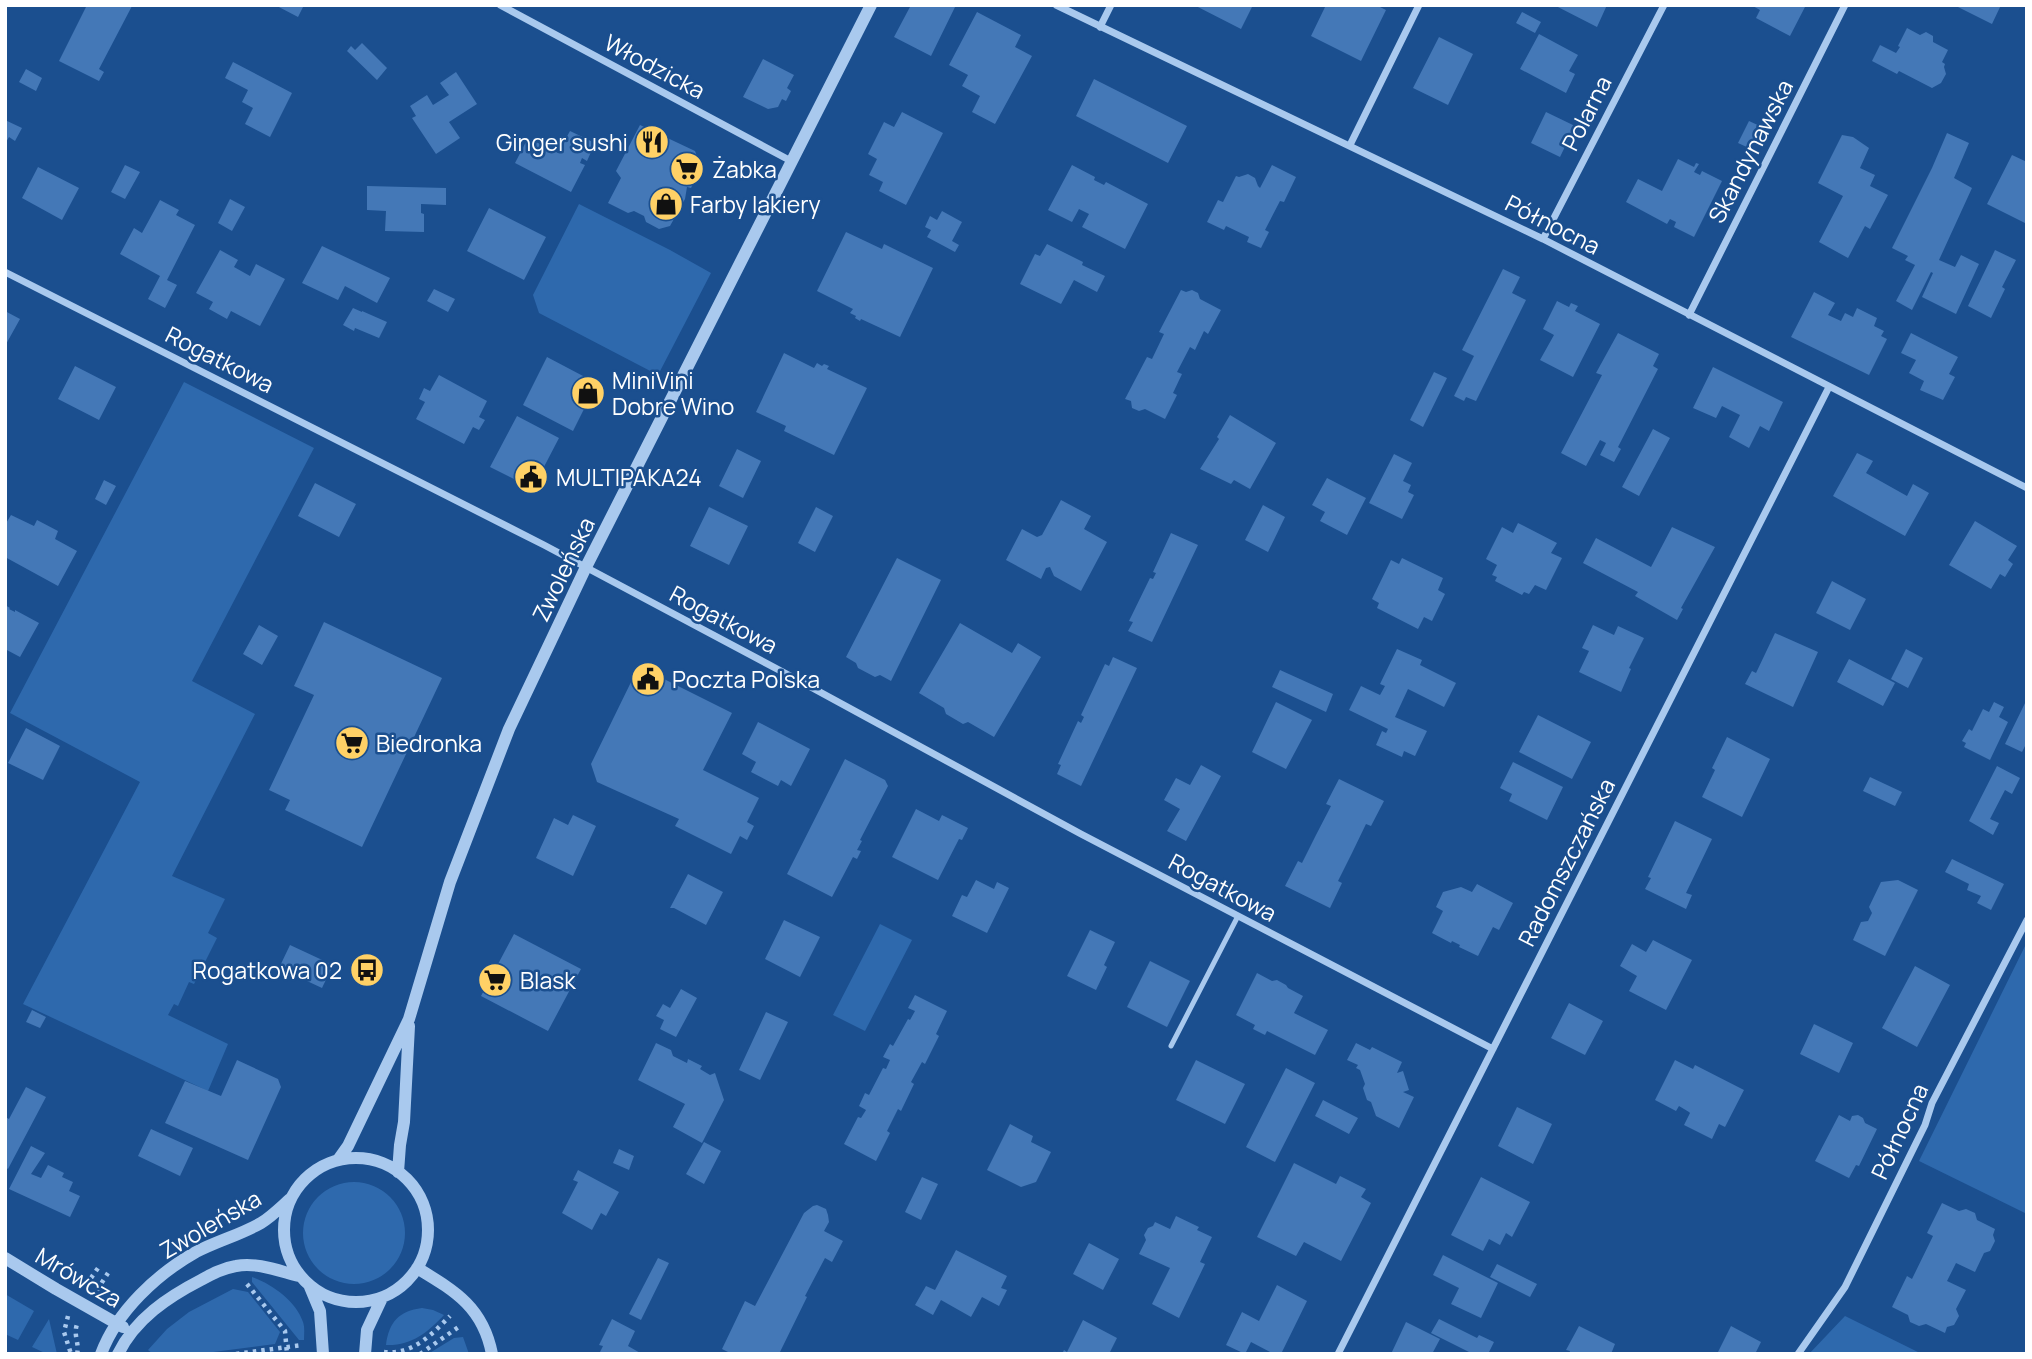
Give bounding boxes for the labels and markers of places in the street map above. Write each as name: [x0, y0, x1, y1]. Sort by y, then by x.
restaurant icon: Ginger sushi: [633, 123, 671, 161]
place label: Ginger sushi: [496, 126, 628, 158]
supermarket icon: Żabka: [668, 150, 706, 188]
place label: Żabka: [712, 153, 777, 185]
shop icon: Farby lakiery: [647, 185, 685, 223]
place label: Farby lakiery: [690, 188, 821, 220]
place label: MiniVini Dobre Wino: [612, 364, 734, 422]
shop icon: MiniVini Dobre Wino: [569, 374, 607, 412]
public building icon: MULTIPAKA24: [512, 458, 550, 496]
place label: MULTIPAKA24: [556, 461, 702, 493]
public building icon: Poczta Polska: [629, 660, 667, 698]
place label: Poczta Polska: [672, 663, 820, 695]
supermarket icon: Biedronka: [333, 724, 371, 762]
place label: Biedronka: [376, 727, 482, 759]
bus stop icon: Rogatkowa 02: [348, 951, 386, 989]
place label: Rogatkowa 02: [192, 954, 342, 986]
supermarket icon: Blask: [476, 961, 514, 999]
place label: Blask: [520, 964, 576, 996]

